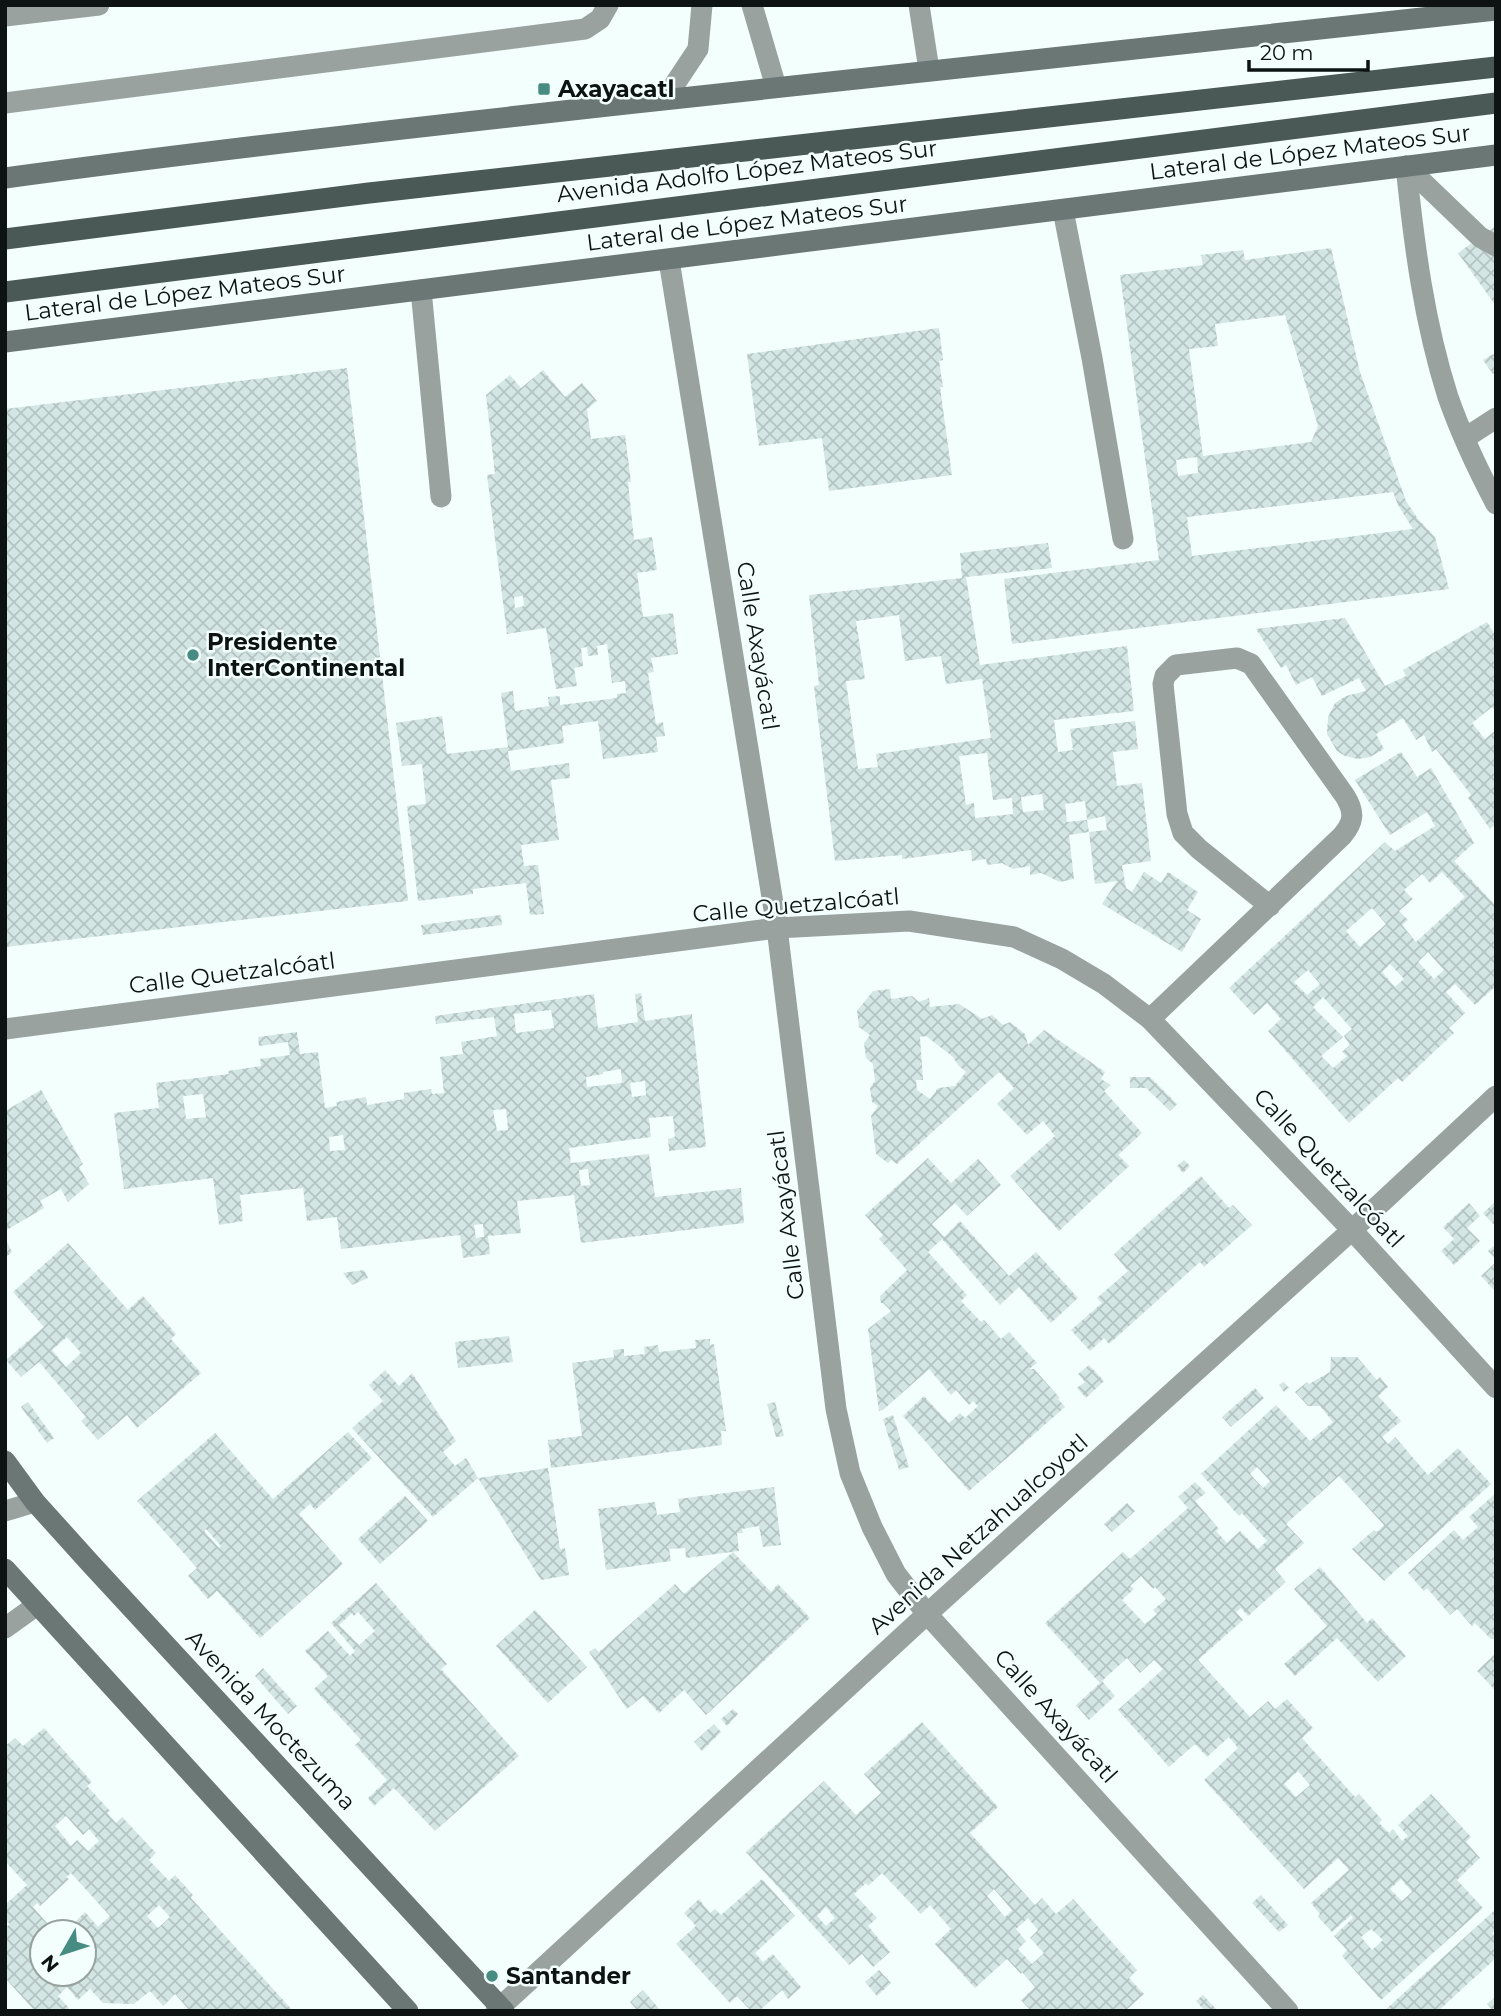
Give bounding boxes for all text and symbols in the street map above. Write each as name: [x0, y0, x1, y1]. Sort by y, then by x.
scale bar: [1249, 28, 1368, 72]
text: 20 m: [1260, 40, 1314, 65]
place label: Axayacatl: [557, 75, 674, 103]
marker: Axayacatl: [536, 81, 552, 97]
street label: Lateral de López Mateos Sur: [1148, 118, 1472, 186]
street label: Avenida Adolfo López Mateos Sur: [555, 134, 939, 208]
street label: Lateral de López Mateos Sur: [585, 189, 909, 257]
street label: Lateral de López Mateos Sur: [23, 259, 347, 327]
street label: Calle Axayácatl: [731, 560, 785, 732]
place label: Presidente InterContinental: [207, 628, 405, 682]
marker: Presidente InterContinental: [185, 647, 201, 663]
street label: Calle Quetzalcóatl: [691, 882, 901, 928]
street label: Calle Quetzalcóatl: [127, 946, 337, 1000]
street label: Calle Quetzalcóatl: [1248, 1083, 1410, 1253]
street label: Calle Axayácatl: [762, 1129, 810, 1301]
street label: Avenida Netzahualcoyotl: [862, 1428, 1094, 1640]
street label: Avenida Moctezuma: [180, 1624, 362, 1816]
street label: Calle Axayácatl: [989, 1643, 1123, 1789]
north arrow: [28, 1918, 98, 1988]
text: N: [36, 1950, 64, 1977]
place label: Santander: [506, 1962, 631, 1990]
marker: Santander: [484, 1968, 500, 1984]

